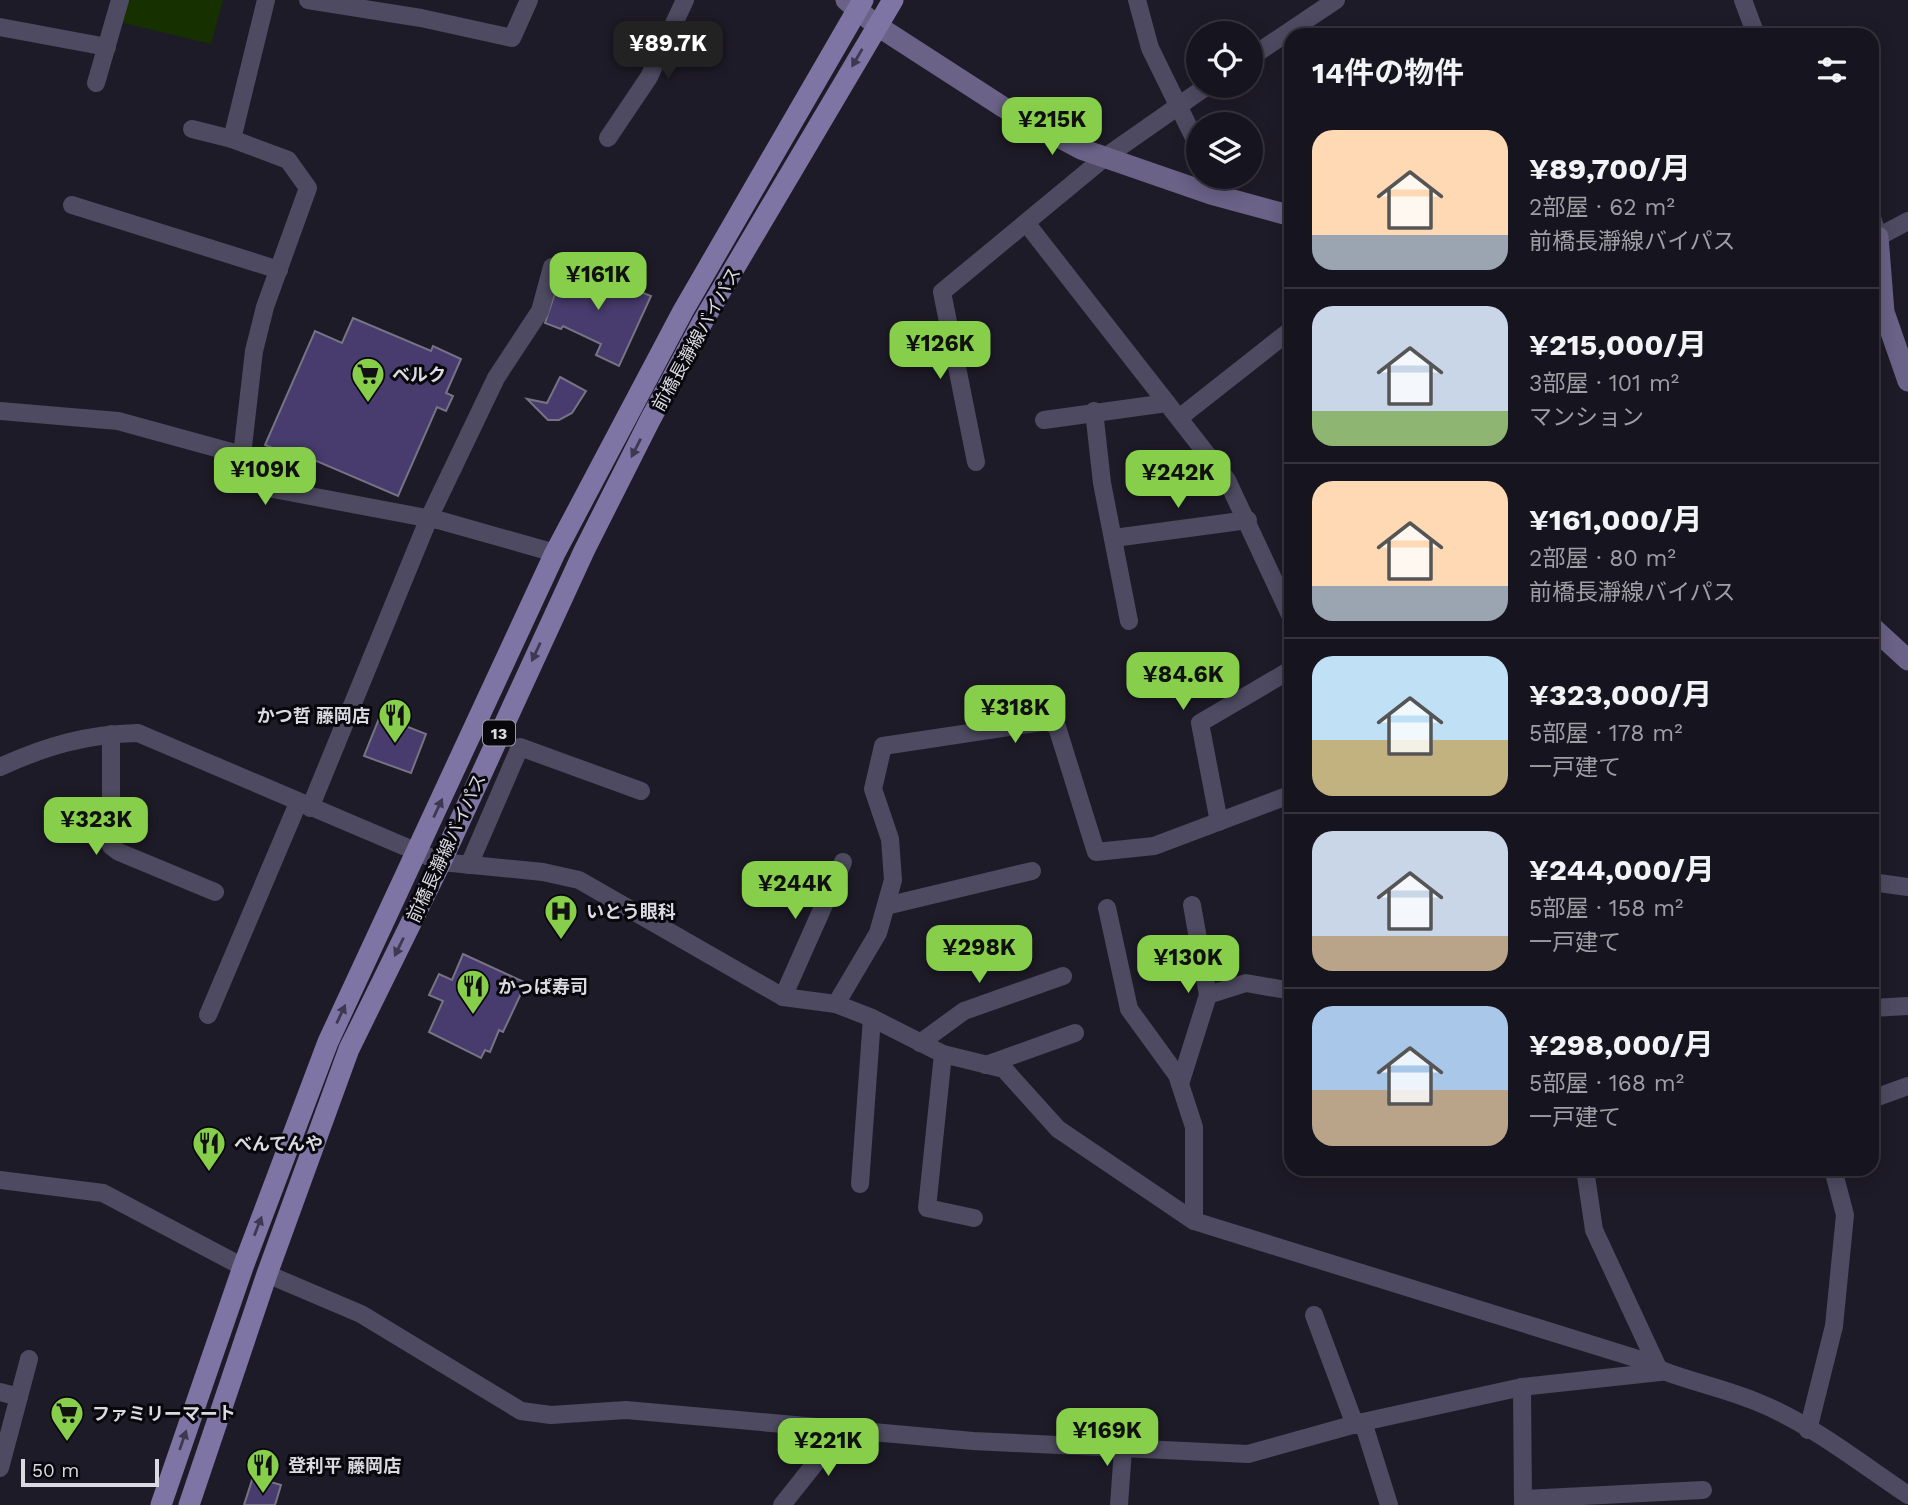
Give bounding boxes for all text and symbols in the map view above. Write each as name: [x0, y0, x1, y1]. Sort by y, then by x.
map controls: [1186, 21, 1263, 189]
button: locate: [1186, 21, 1263, 98]
pin: ¥89.7K: [611, 22, 725, 81]
text: ¥89.7K: [629, 30, 707, 57]
one-way arrow: [851, 49, 863, 68]
icon: filters: [1813, 51, 1851, 89]
text: 14件の物件: [1312, 55, 1464, 90]
pin: ¥215K: [1003, 97, 1101, 157]
text: ¥215K: [1018, 106, 1086, 133]
button: layers: [1186, 112, 1263, 189]
text: ¥89,700/月: [1529, 151, 1691, 186]
icon: home: [1368, 158, 1452, 242]
text: 2部屋 · 62 m²: [1529, 194, 1675, 221]
text: 前橋長瀞線バイパス: [1529, 228, 1736, 255]
pin: ¥161K: [549, 252, 647, 312]
text: ¥161K: [566, 261, 630, 288]
street label: 前橋長瀞線バイパス: [648, 263, 744, 415]
pin: ¥126K: [891, 322, 989, 381]
text: ¥215,000/月: [1529, 327, 1707, 362]
text: ¥126K: [905, 330, 975, 357]
icon: home: [1368, 334, 1452, 418]
supermarket icon: ベルク: [349, 355, 387, 404]
place label: ベルク: [392, 364, 446, 385]
text: 3部屋 · 101 m²: [1529, 370, 1679, 397]
text: マンション: [1529, 404, 1644, 431]
one-way arrow: [630, 438, 641, 458]
pin: ¥109K: [216, 448, 314, 507]
pin: ¥242K: [1129, 450, 1227, 510]
text: ¥109K: [230, 456, 300, 483]
text: ¥242K: [1142, 459, 1214, 486]
text: ¥161,000/月: [1529, 502, 1703, 537]
icon: home: [1368, 509, 1452, 593]
text: 2部屋 · 80 m²: [1529, 545, 1676, 572]
text: 前橋長瀞線バイパス: [1529, 579, 1736, 606]
one-way arrow: [531, 642, 542, 662]
pin: ¥84.6K: [1126, 652, 1240, 712]
text: ¥84.6K: [1142, 661, 1224, 688]
text: ¥323,000/月: [1529, 677, 1712, 712]
icon: home: [1368, 684, 1452, 768]
pin: ¥318K: [966, 686, 1064, 745]
text: ¥318K: [980, 694, 1050, 721]
restaurant icon: かつ哲 藤岡店: [376, 696, 414, 745]
place label: かつ哲 藤岡店: [257, 705, 370, 726]
road number: 13: [483, 720, 515, 746]
text: 5部屋 · 178 m²: [1529, 720, 1683, 747]
text: 一戸建て: [1529, 754, 1621, 781]
street label: 前橋長瀞線バイパス: [402, 770, 490, 926]
pin: ¥323K: [47, 798, 145, 857]
one-way arrow: [432, 798, 444, 818]
text: ¥323K: [60, 806, 132, 833]
text: ¥244,000/月: [1529, 852, 1715, 887]
icon: home: [1368, 859, 1452, 943]
pin: ¥244K: [746, 862, 844, 921]
text: ¥244K: [758, 870, 832, 897]
hospital icon: いとう眼科: [542, 892, 580, 941]
text: 5部屋 · 158 m²: [1529, 895, 1684, 922]
place label: いとう眼科: [586, 901, 676, 922]
pin: ¥298K: [930, 926, 1028, 985]
text: 一戸建て: [1529, 929, 1621, 956]
text: ¥298K: [942, 934, 1016, 961]
pin: ¥130K: [1139, 936, 1237, 995]
one-way arrow: [394, 937, 405, 957]
text: ¥130K: [1153, 944, 1223, 971]
restaurant icon: かっぱ寿司: [454, 967, 492, 1016]
place label: かっぱ寿司: [498, 976, 588, 997]
one-way arrow: [335, 1004, 347, 1024]
text: ¥298,000/月: [1529, 1027, 1714, 1062]
icon: home: [1368, 1034, 1452, 1118]
text: 5部屋 · 168 m²: [1529, 1070, 1684, 1097]
text: 一戸建て: [1529, 1104, 1621, 1131]
restaurant icon: べんてんや: [190, 1124, 228, 1173]
place label: べんてんや: [234, 1133, 323, 1154]
one-way arrow: [253, 1215, 264, 1236]
supermarket icon: ファミリーマート: [48, 1394, 86, 1443]
place label: ファミリーマート: [92, 1403, 236, 1424]
pin: ¥169K: [1058, 1408, 1156, 1468]
text: ¥169K: [1072, 1417, 1142, 1444]
pin: ¥221K: [779, 1418, 877, 1478]
text: ¥221K: [794, 1427, 862, 1454]
one-way arrow: [178, 1430, 189, 1451]
restaurant icon: 登利平 藤岡店: [244, 1446, 282, 1495]
place label: 登利平 藤岡店: [288, 1455, 401, 1476]
scale bar: [21, 1456, 159, 1488]
text: 50 m: [32, 1459, 79, 1482]

